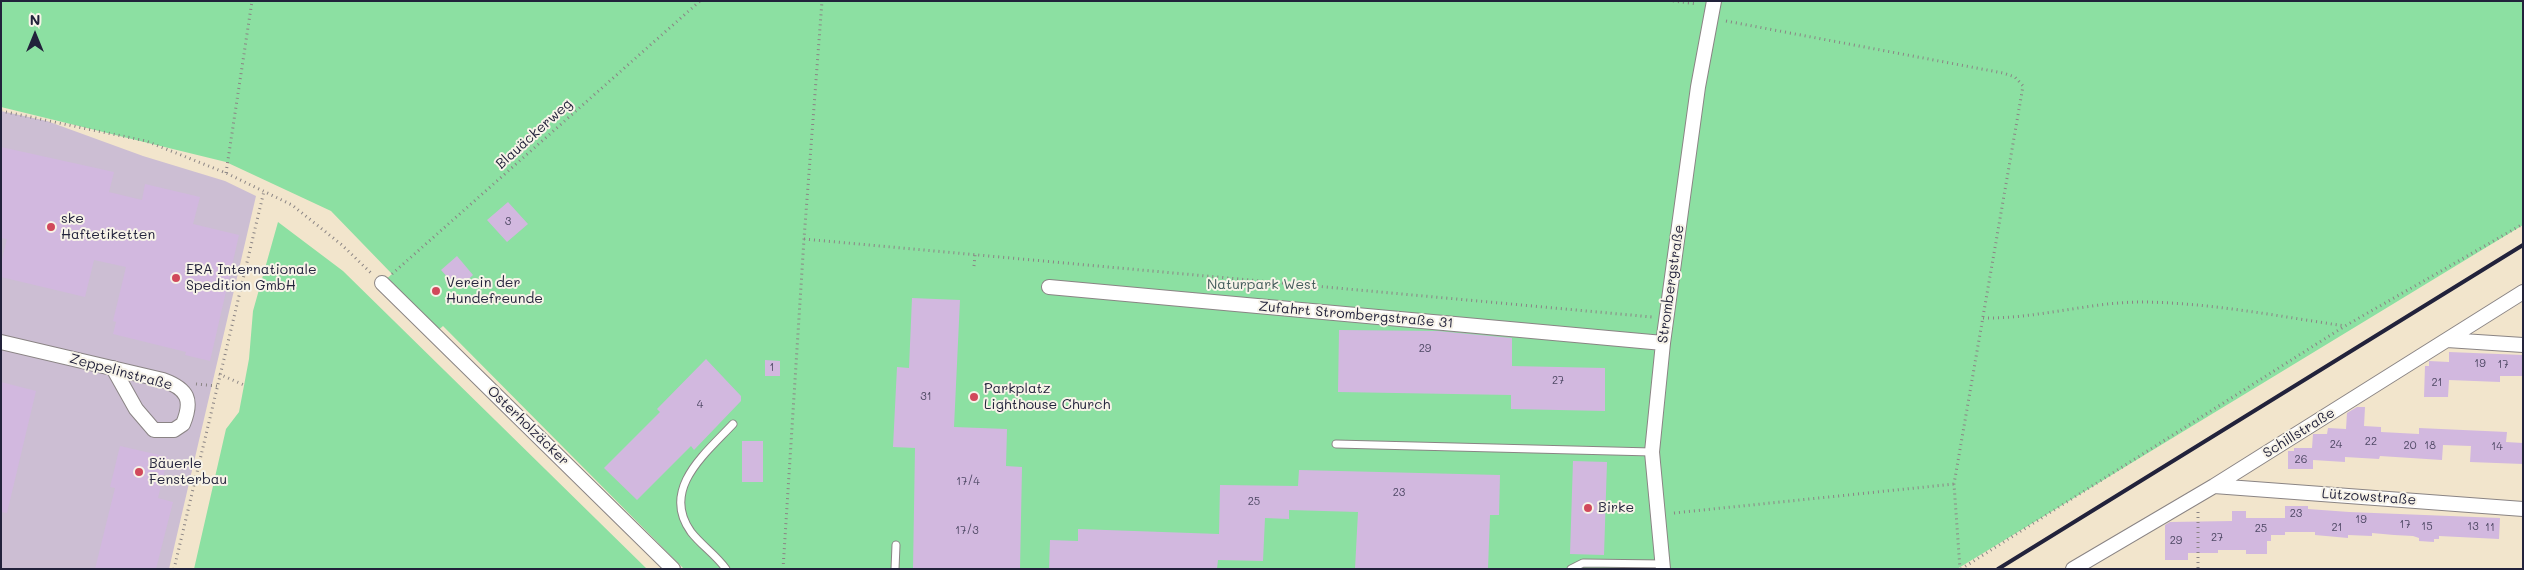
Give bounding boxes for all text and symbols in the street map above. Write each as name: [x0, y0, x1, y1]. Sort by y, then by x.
north arrow: [10, 10, 60, 60]
text: N: [30, 10, 40, 29]
street label: Blauäckerweg: [493, 96, 575, 172]
place label: ske Haftetiketten: [61, 211, 155, 243]
house number: 3: [505, 215, 511, 229]
marker: ske Haftetiketten: [45, 221, 57, 233]
street label: Strombergstraße: [1654, 224, 1688, 344]
place label: ERA Internationale Spedition GmbH: [186, 262, 317, 294]
marker: ERA Internationale Spedition GmbH: [170, 272, 182, 284]
place label: Verein der Hundefreunde: [446, 275, 543, 308]
park label: Naturpark West: [1207, 277, 1317, 293]
marker: Verein der Hundefreunde: [430, 285, 442, 297]
street label: Zufahrt Strombergstraße 31: [1258, 298, 1454, 332]
house number: 29: [1419, 342, 1431, 356]
street label: Zeppelinstraße: [68, 350, 174, 394]
house number: 19: [2474, 357, 2486, 371]
house number: 17: [2497, 358, 2509, 372]
house number: 1: [770, 361, 774, 375]
house number: 27: [1552, 374, 1564, 388]
house number: 21: [2431, 376, 2443, 390]
place label: Parkplatz Lighthouse Church: [984, 381, 1110, 414]
street label: Osterholzäcker: [484, 383, 572, 469]
house number: 31: [920, 390, 932, 404]
marker: Parkplatz Lighthouse Church: [968, 391, 980, 403]
house number: 4: [697, 398, 703, 412]
street label: Schillstraße: [2260, 404, 2338, 462]
house number: 22: [2365, 435, 2377, 449]
house number: 24: [2330, 438, 2342, 452]
house number: 20: [2404, 439, 2416, 453]
house number: 18: [2424, 439, 2436, 453]
house number: 14: [2491, 440, 2503, 454]
house number: 26: [2295, 453, 2307, 467]
place label: Bäuerle Fensterbau: [149, 456, 227, 488]
marker: Bäuerle Fensterbau: [133, 466, 145, 478]
house number: 17/4: [956, 475, 980, 489]
street label: Lützowstraße: [2321, 485, 2417, 509]
house number: 23: [1393, 486, 1405, 500]
house number: 25: [1248, 495, 1260, 509]
place label: Birke: [1598, 500, 1634, 516]
marker: Birke: [1582, 502, 1594, 514]
house number: 23: [2290, 507, 2302, 521]
house number: 19: [2355, 513, 2367, 527]
house number: 17: [2399, 518, 2411, 532]
house number: 15: [2421, 520, 2433, 534]
house number: 13: [2467, 520, 2479, 534]
house number: 21: [2331, 521, 2343, 535]
house number: 11: [2485, 521, 2495, 535]
house number: 25: [2255, 522, 2267, 536]
house number: 17/3: [955, 524, 979, 538]
house number: 27: [2211, 531, 2223, 545]
house number: 29: [2170, 534, 2182, 548]

